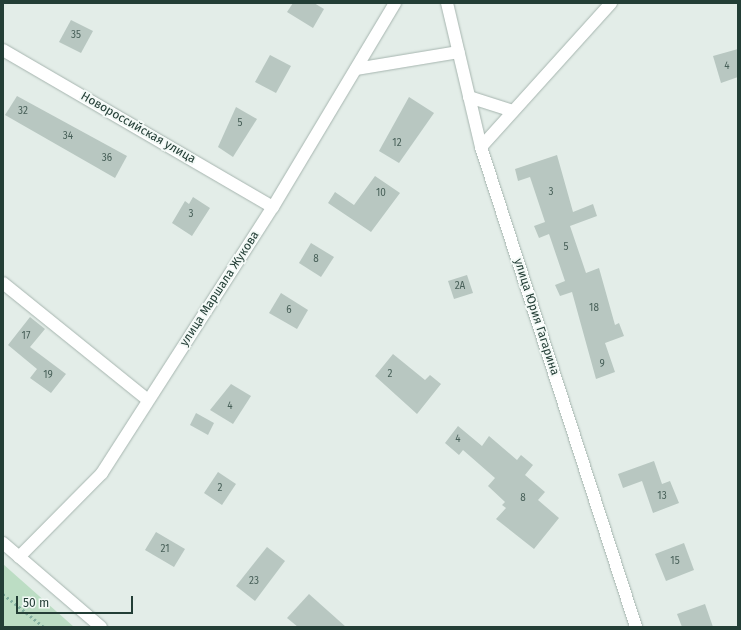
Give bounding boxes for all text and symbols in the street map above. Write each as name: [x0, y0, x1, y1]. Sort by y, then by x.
house number: 35: [71, 30, 81, 42]
house number: 4: [724, 61, 730, 73]
street label: Новороссийская улица: [78, 89, 198, 167]
house number: 32: [18, 106, 28, 118]
house number: 5: [237, 118, 243, 130]
house number: 34: [63, 131, 73, 143]
house number: 12: [392, 138, 402, 150]
house number: 36: [102, 153, 112, 165]
house number: 3: [549, 187, 553, 199]
house number: 10: [376, 188, 386, 200]
house number: 3: [189, 209, 193, 221]
street label: улица Маршала Жукова: [177, 229, 263, 349]
house number: 5: [563, 242, 569, 254]
house number: 8: [313, 254, 319, 266]
street label: улица Юрия Гагарина: [510, 257, 562, 377]
house number: 2А: [455, 281, 465, 293]
house number: 18: [589, 303, 599, 315]
house number: 6: [286, 305, 292, 317]
house number: 17: [22, 331, 30, 343]
house number: 9: [599, 359, 605, 371]
house number: 2: [388, 369, 392, 381]
house number: 19: [43, 370, 53, 382]
house number: 4: [227, 401, 233, 413]
house number: 4: [455, 434, 461, 446]
house number: 2: [218, 483, 222, 495]
house number: 13: [657, 491, 667, 503]
house number: 8: [520, 493, 526, 505]
house number: 21: [160, 544, 170, 556]
house number: 15: [670, 556, 680, 568]
house number: 23: [249, 576, 259, 588]
scale bar: [18, 588, 135, 614]
text: 50 m: [23, 596, 49, 610]

